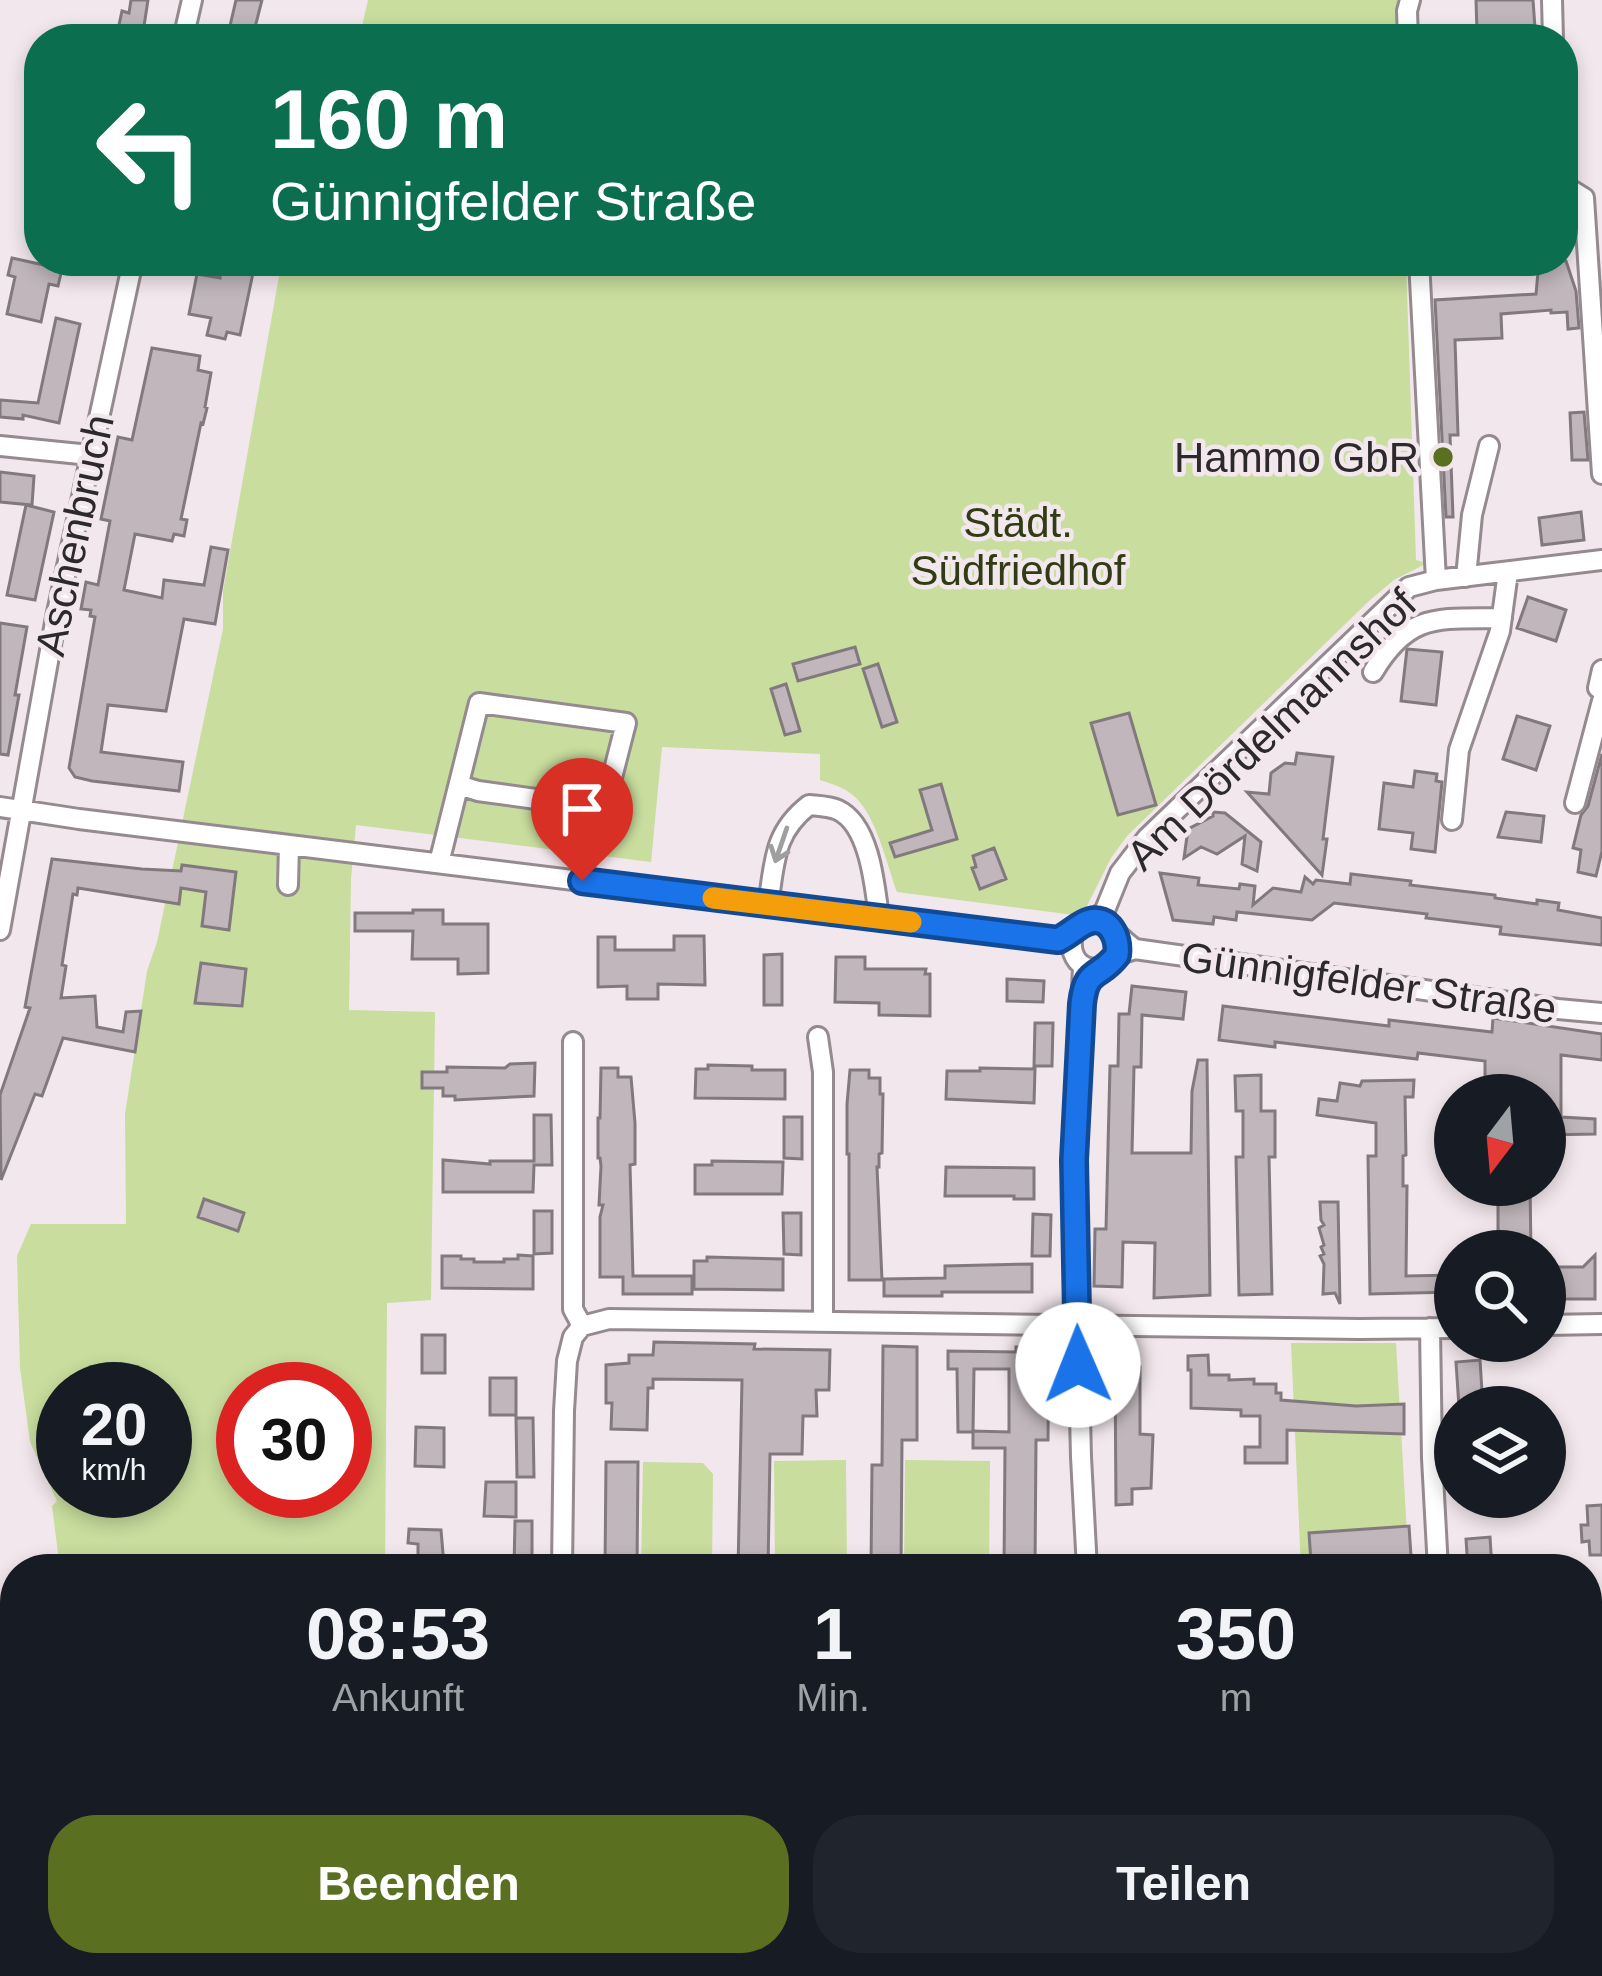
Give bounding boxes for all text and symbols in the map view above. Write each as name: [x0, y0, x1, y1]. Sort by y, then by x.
icon: left: [72, 72, 228, 228]
text: 160 m: [270, 72, 508, 166]
text: Günnigfelder Straße: [270, 171, 756, 231]
street label: Aschenbruch: [26, 410, 123, 660]
place label: Hammo GbR: [1174, 434, 1419, 481]
marker: Hammo GbR: [1430, 444, 1456, 470]
park label: Städt. Südfriedhof: [911, 499, 1126, 594]
street label: Am Dördelmannshof: [1117, 579, 1426, 879]
pin: [531, 758, 633, 881]
icon: arrive: [549, 776, 615, 842]
one-way arrow: [768, 825, 790, 863]
street label: Günnigfelder Straße: [1178, 933, 1559, 1032]
north arrow: [1434, 1074, 1566, 1206]
map controls: [1434, 1074, 1566, 1518]
button: search: [1434, 1230, 1566, 1362]
position arrow: [1015, 1302, 1141, 1428]
speed limit sign: 30: [216, 1362, 372, 1518]
button: layers: [1434, 1386, 1566, 1518]
text: 20: [81, 1391, 147, 1458]
text: km/h: [81, 1453, 147, 1486]
text: 08:53: [306, 1594, 490, 1674]
text: 1: [813, 1594, 853, 1674]
text: 350: [1176, 1594, 1296, 1674]
text: Ankunft: [332, 1676, 464, 1719]
text: Min.: [796, 1676, 870, 1719]
text: m: [1220, 1676, 1252, 1719]
button: Beenden: [48, 1815, 789, 1953]
button: Teilen: [813, 1815, 1554, 1953]

